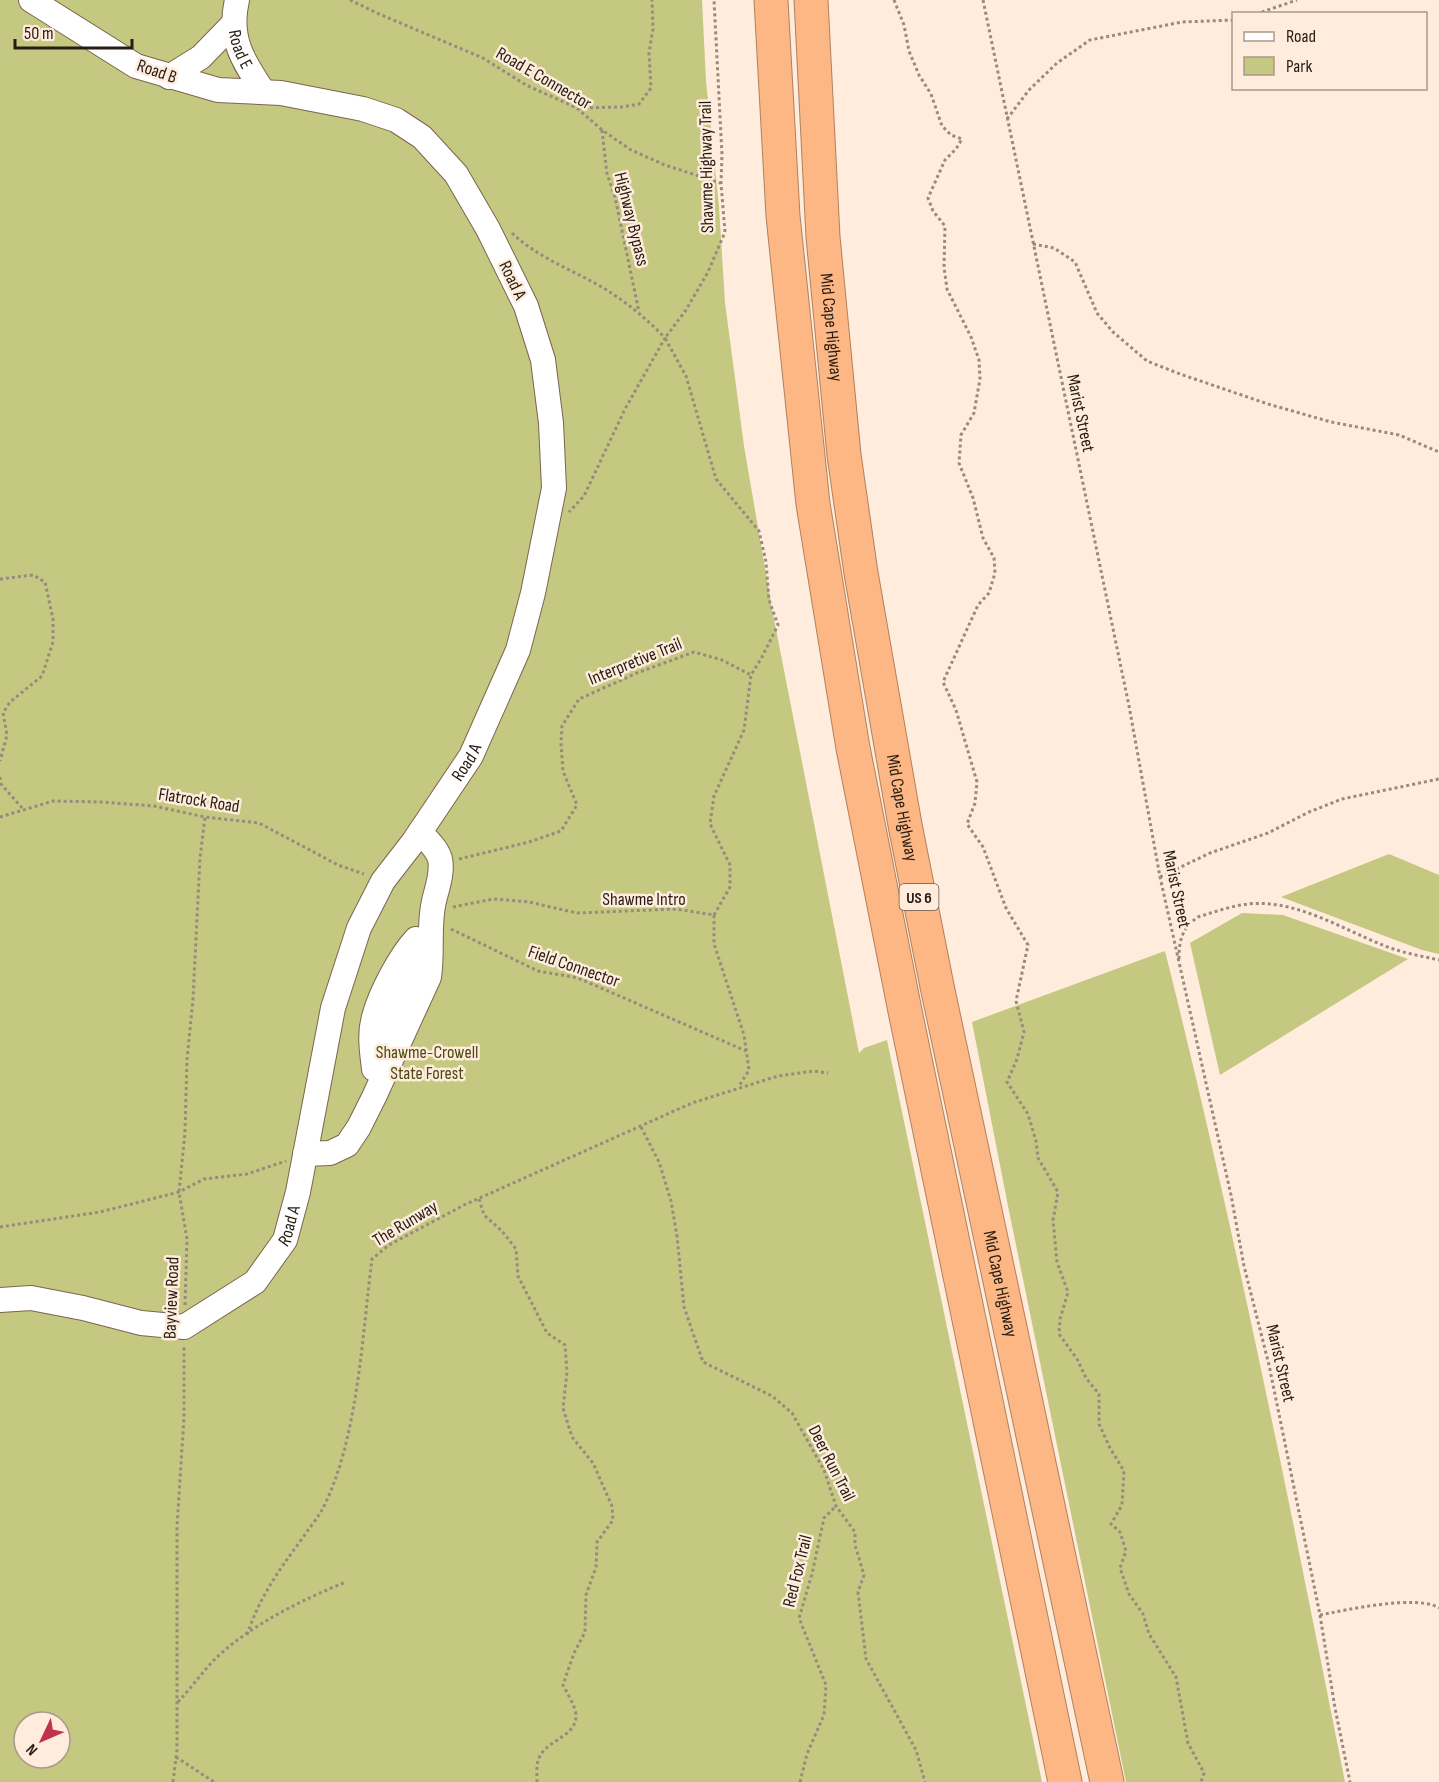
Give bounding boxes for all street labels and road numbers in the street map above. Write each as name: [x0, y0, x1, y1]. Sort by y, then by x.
street label: Road E: [224, 28, 257, 73]
street label: Road E Connector: [492, 43, 595, 114]
street label: Road B: [134, 55, 180, 88]
street label: Shawme Highway Trail: [695, 101, 718, 233]
street label: Highway Bypass: [610, 170, 653, 268]
street label: Road A: [494, 257, 531, 303]
street label: Mid Cape Highway: [816, 272, 847, 382]
street label: Marist Street: [1062, 372, 1099, 454]
street label: Interpretive Trail: [585, 633, 685, 690]
street label: Road A: [447, 740, 486, 785]
street label: Mid Cape Highway: [882, 753, 922, 863]
street label: Flatrock Road: [157, 784, 241, 817]
street label: Marist Street: [1158, 848, 1195, 930]
road number: US 6: [900, 884, 938, 910]
street label: Shawme Intro: [602, 889, 686, 910]
street label: Field Connector: [525, 941, 622, 992]
street label: The Runway: [369, 1196, 442, 1251]
street label: Road A: [274, 1203, 305, 1251]
street label: Mid Cape Highway: [979, 1229, 1022, 1339]
street label: Bayview Road: [160, 1257, 183, 1339]
street label: Marist Street: [1261, 1322, 1300, 1404]
street label: Deer Run Trail: [804, 1422, 860, 1505]
street label: Red Fox Trail: [778, 1533, 817, 1609]

